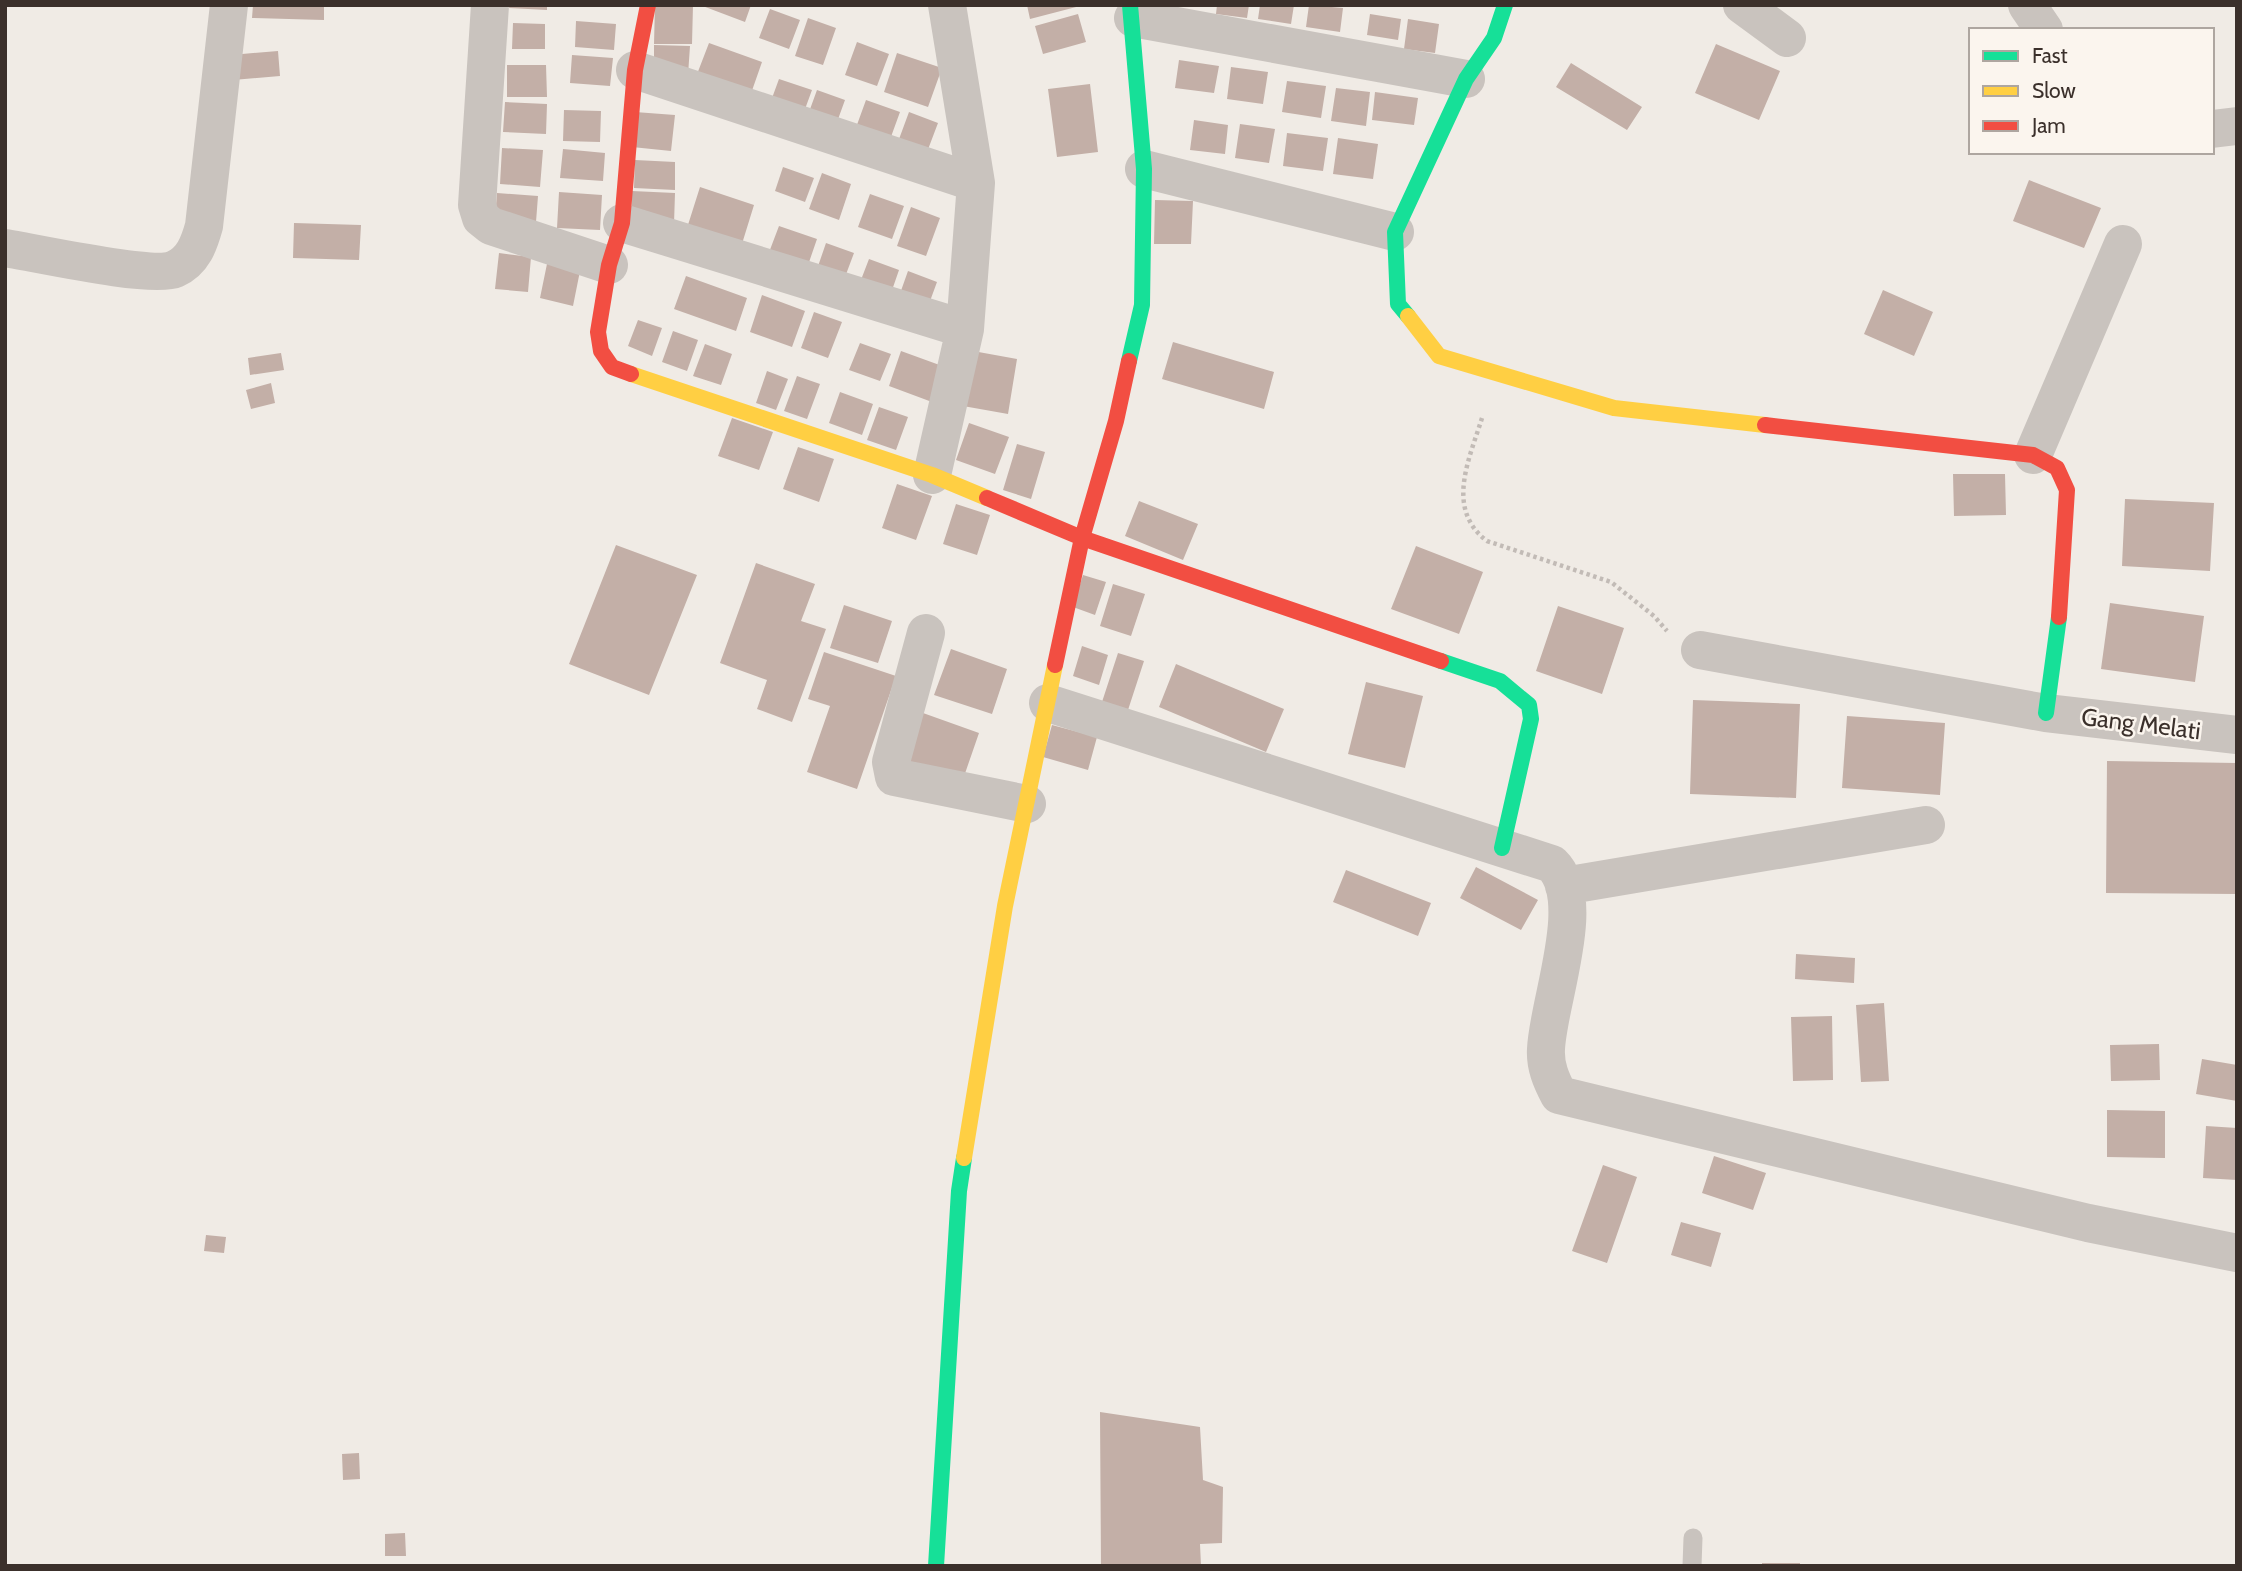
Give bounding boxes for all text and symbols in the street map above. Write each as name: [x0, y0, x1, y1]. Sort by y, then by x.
legend: [1969, 28, 2214, 154]
text: Fast: [2032, 43, 2068, 68]
text: Slow: [2032, 78, 2076, 103]
text: Jam: [2031, 113, 2066, 138]
street label: Gang Melati: [2080, 702, 2202, 745]

